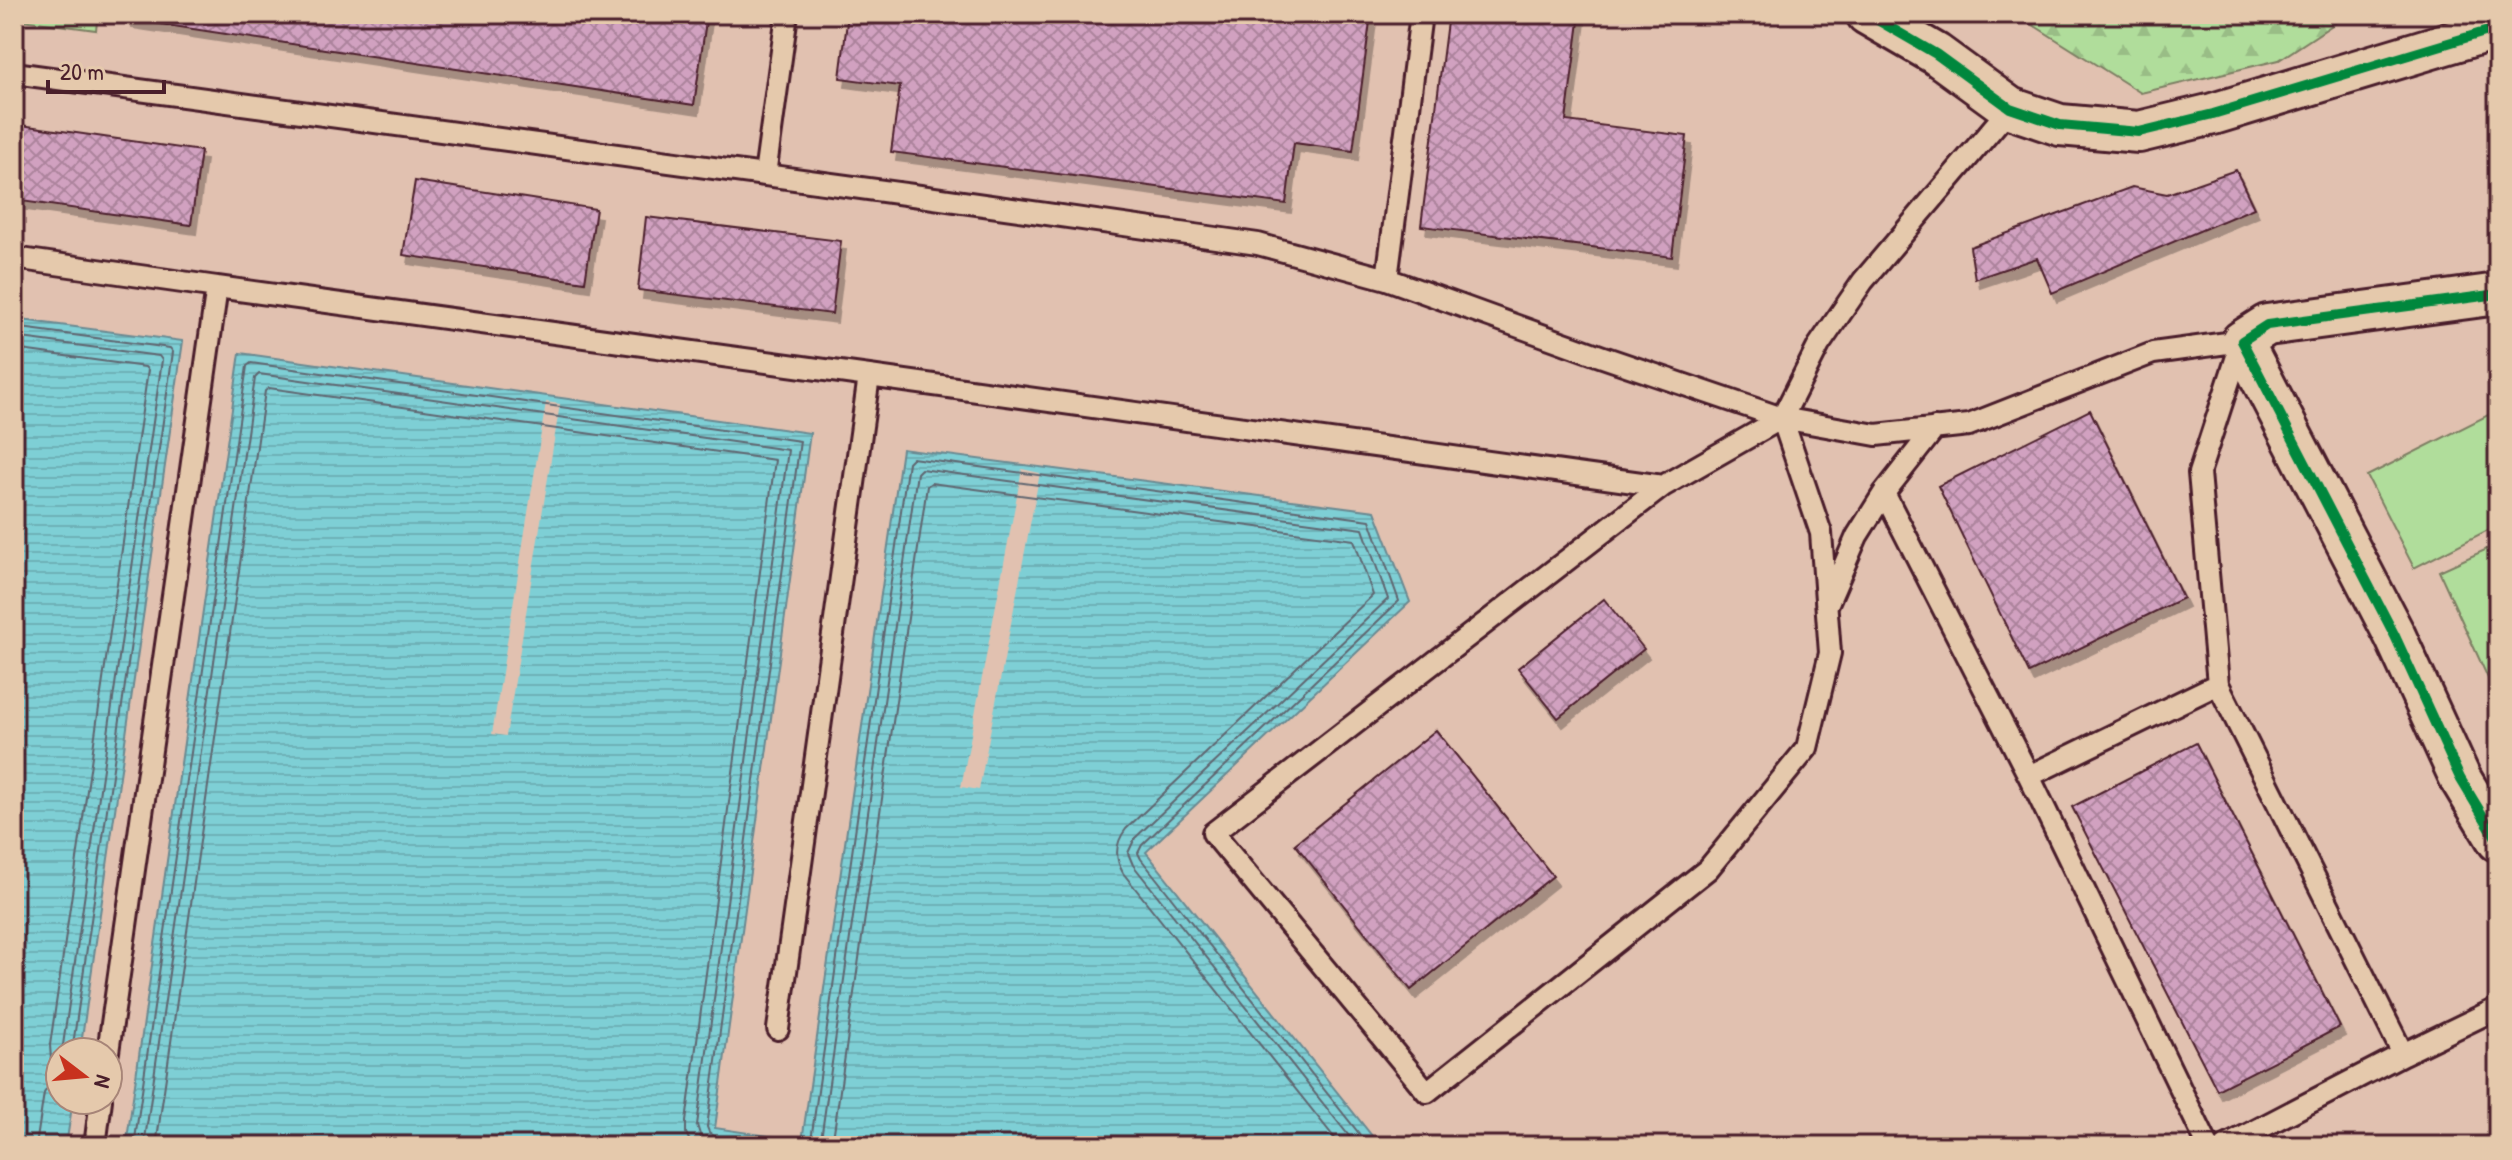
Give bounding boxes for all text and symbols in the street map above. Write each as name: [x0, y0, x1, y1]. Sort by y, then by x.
scale bar: [48, 44, 164, 94]
text: 20 m: [60, 55, 104, 87]
north arrow: [44, 1036, 124, 1116]
text: N: [87, 1072, 119, 1092]

